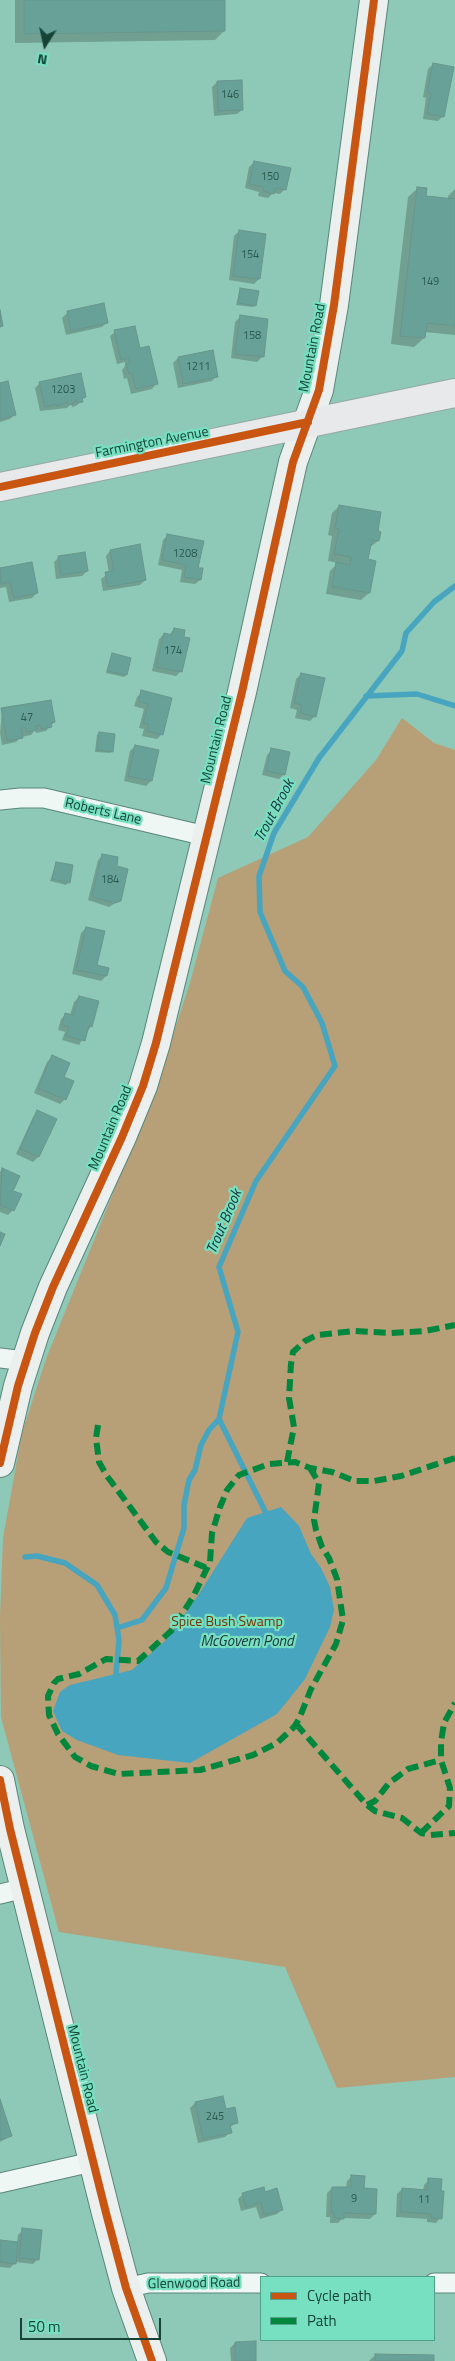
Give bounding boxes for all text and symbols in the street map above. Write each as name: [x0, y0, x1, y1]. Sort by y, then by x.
north arrow: [20, 20, 70, 70]
text: N: [36, 49, 49, 71]
house number: 146: [221, 88, 239, 102]
house number: 150: [261, 170, 279, 184]
house number: 154: [241, 248, 259, 262]
house number: 149: [421, 275, 439, 289]
street label: Mountain Road: [296, 302, 330, 394]
house number: 158: [243, 329, 261, 343]
house number: 1211: [186, 360, 210, 374]
house number: 1203: [51, 383, 75, 397]
street label: Farmington Avenue: [94, 424, 210, 462]
house number: 1208: [173, 547, 197, 561]
house number: 174: [164, 644, 182, 658]
street label: Mountain Road: [198, 694, 236, 786]
house number: 47: [21, 711, 33, 725]
water label: Trout Brook: [251, 777, 299, 845]
street label: Roberts Lane: [63, 795, 143, 829]
house number: 184: [101, 873, 119, 887]
street label: Mountain Road: [86, 1083, 136, 1173]
water label: Trout Brook: [203, 1187, 247, 1257]
park label: Spice Bush Swamp: [171, 1615, 283, 1631]
water label: McGovern Pond: [200, 1633, 294, 1651]
street label: Mountain Road: [63, 2023, 101, 2115]
house number: 245: [206, 2110, 224, 2124]
house number: 9: [351, 2192, 357, 2206]
house number: 11: [418, 2193, 430, 2207]
street label: Glenwood Road: [148, 2275, 240, 2293]
legend: [260, 2276, 435, 2341]
text: Cycle path: [307, 2284, 372, 2307]
scale bar: [22, 2308, 164, 2340]
text: Path: [307, 2309, 337, 2332]
text: 50 m: [28, 2315, 61, 2338]

